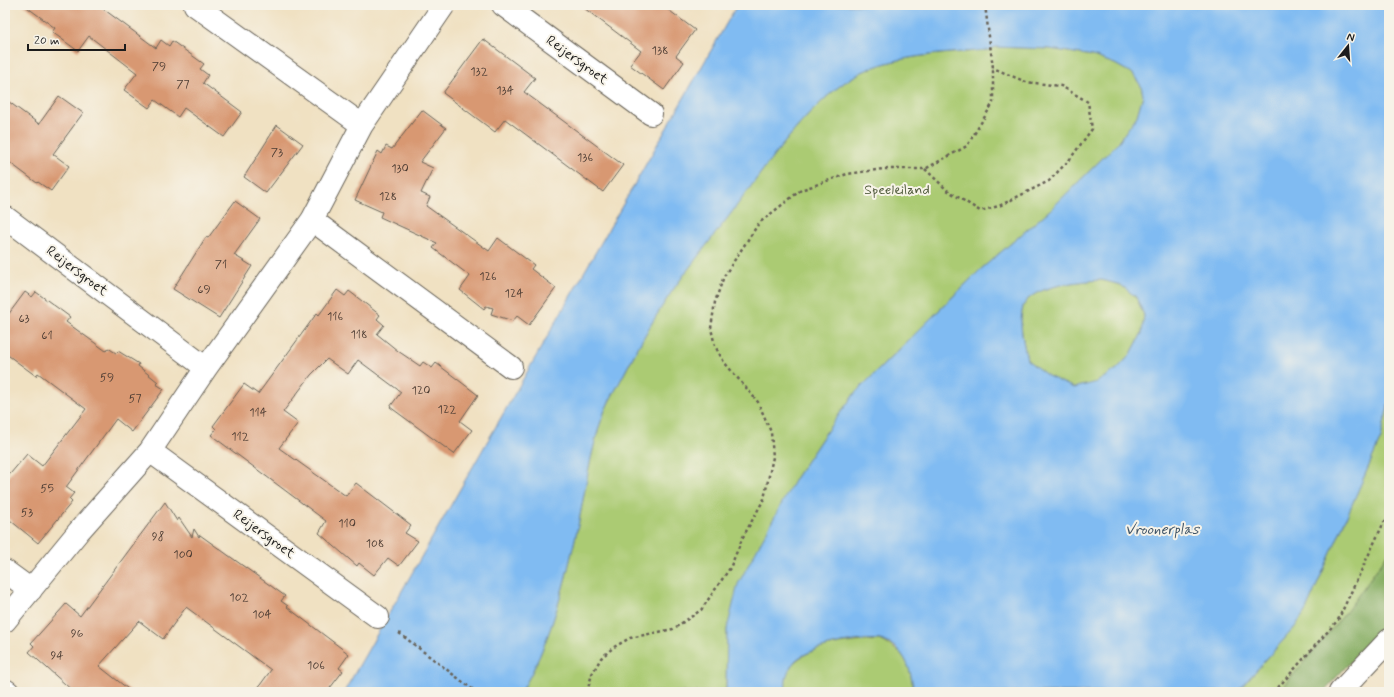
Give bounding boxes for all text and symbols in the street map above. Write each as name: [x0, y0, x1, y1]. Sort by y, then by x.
scale bar: [28, 26, 125, 52]
north arrow: [1328, 26, 1368, 66]
text: N: [1345, 30, 1356, 45]
street label: Reijersgroet: [542, 31, 612, 89]
text: 20 m: [34, 33, 60, 49]
house number: 138: [652, 43, 668, 59]
house number: 79: [152, 59, 166, 75]
house number: 132: [470, 64, 488, 80]
house number: 77: [176, 77, 190, 93]
house number: 134: [496, 83, 514, 99]
house number: 73: [271, 145, 283, 161]
house number: 136: [577, 150, 593, 166]
house number: 130: [391, 161, 409, 177]
park label: Speeleiland: [864, 181, 930, 199]
house number: 128: [379, 189, 397, 205]
street label: Reijersgroet: [43, 242, 112, 300]
house number: 71: [215, 257, 227, 273]
house number: 126: [479, 269, 497, 285]
house number: 69: [197, 282, 211, 298]
house number: 124: [505, 286, 523, 302]
house number: 116: [327, 309, 343, 325]
house number: 63: [18, 311, 30, 327]
house number: 118: [350, 327, 368, 343]
house number: 61: [41, 328, 53, 344]
house number: 59: [100, 370, 114, 386]
house number: 120: [412, 383, 430, 399]
house number: 57: [128, 391, 142, 407]
house number: 122: [438, 402, 456, 418]
house number: 114: [249, 405, 267, 421]
house number: 112: [231, 429, 249, 445]
house number: 55: [40, 481, 54, 497]
house number: 53: [21, 505, 33, 521]
street label: Reijersgroet: [229, 505, 299, 563]
house number: 110: [338, 516, 356, 532]
water label: Vroonerplas: [1125, 520, 1200, 540]
house number: 98: [152, 529, 164, 545]
house number: 108: [366, 536, 384, 552]
house number: 100: [173, 547, 193, 563]
house number: 102: [229, 590, 249, 606]
house number: 104: [252, 607, 272, 623]
house number: 96: [71, 626, 84, 642]
house number: 94: [50, 648, 64, 664]
house number: 106: [307, 658, 325, 674]

